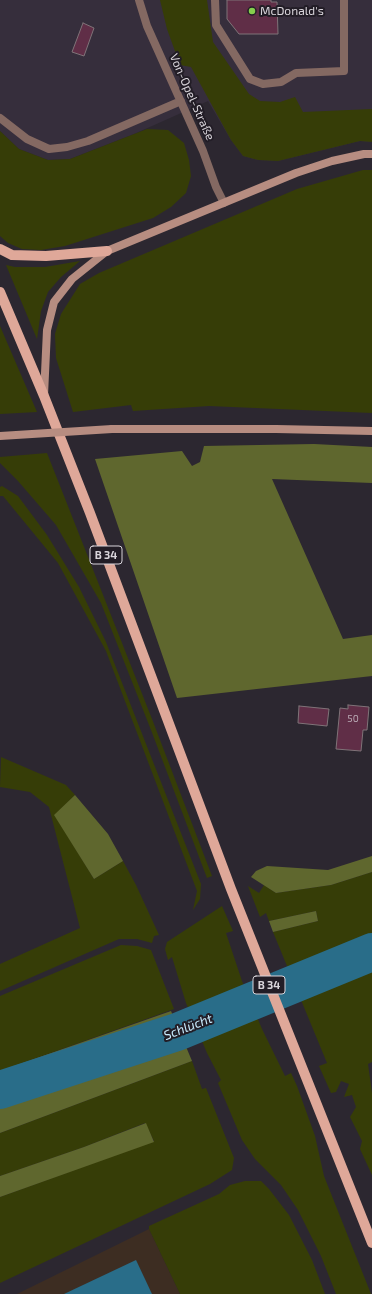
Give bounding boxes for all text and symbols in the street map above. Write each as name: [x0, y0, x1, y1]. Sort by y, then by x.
place label: McDonald's: [260, 4, 324, 18]
marker: McDonald's: [247, 6, 257, 16]
street label: Von-Opel-Straße: [166, 51, 218, 143]
road number: B 34: [90, 546, 122, 564]
house number: 50: [347, 713, 359, 725]
road number: B 34: [253, 976, 285, 994]
water label: Schlücht: [161, 1011, 215, 1043]

